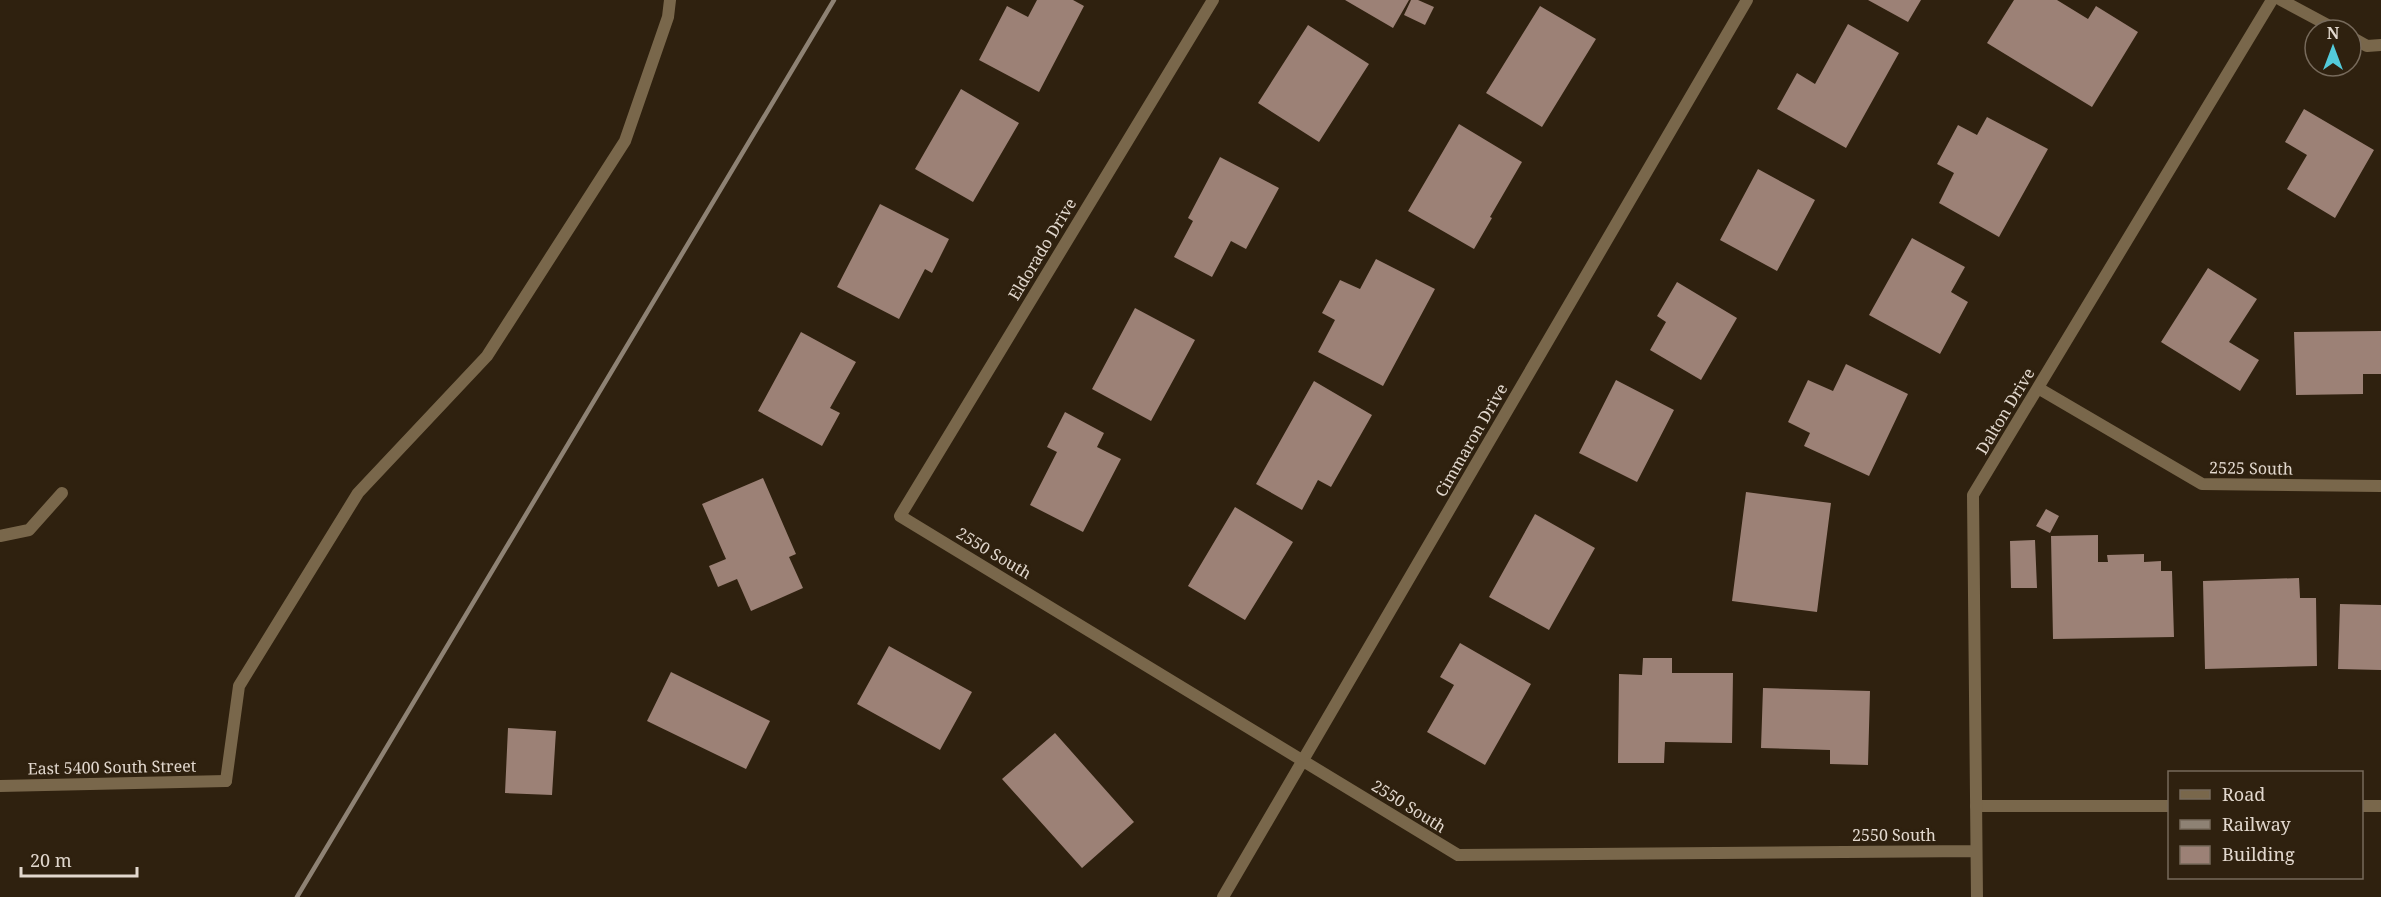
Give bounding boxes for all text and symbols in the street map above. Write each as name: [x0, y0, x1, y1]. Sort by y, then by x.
north arrow: [2303, 18, 2363, 78]
text: N: [2327, 22, 2340, 44]
street label: Eldorado Drive: [1003, 194, 1081, 304]
street label: Dalton Drive: [1971, 364, 2039, 458]
street label: Cimmaron Drive: [1430, 379, 1512, 501]
street label: 2525 South: [2209, 456, 2293, 480]
street label: 2550 South: [952, 522, 1036, 584]
street label: East 5400 South Street: [28, 755, 197, 779]
legend: [2168, 771, 2363, 879]
street label: 2550 South: [1368, 774, 1450, 838]
text: Road: [2222, 782, 2265, 806]
text: Railway: [2222, 812, 2292, 836]
street label: 2550 South: [1852, 824, 1936, 846]
scale bar: [21, 840, 136, 878]
text: Building: [2222, 842, 2295, 866]
text: 20 m: [30, 848, 72, 872]

